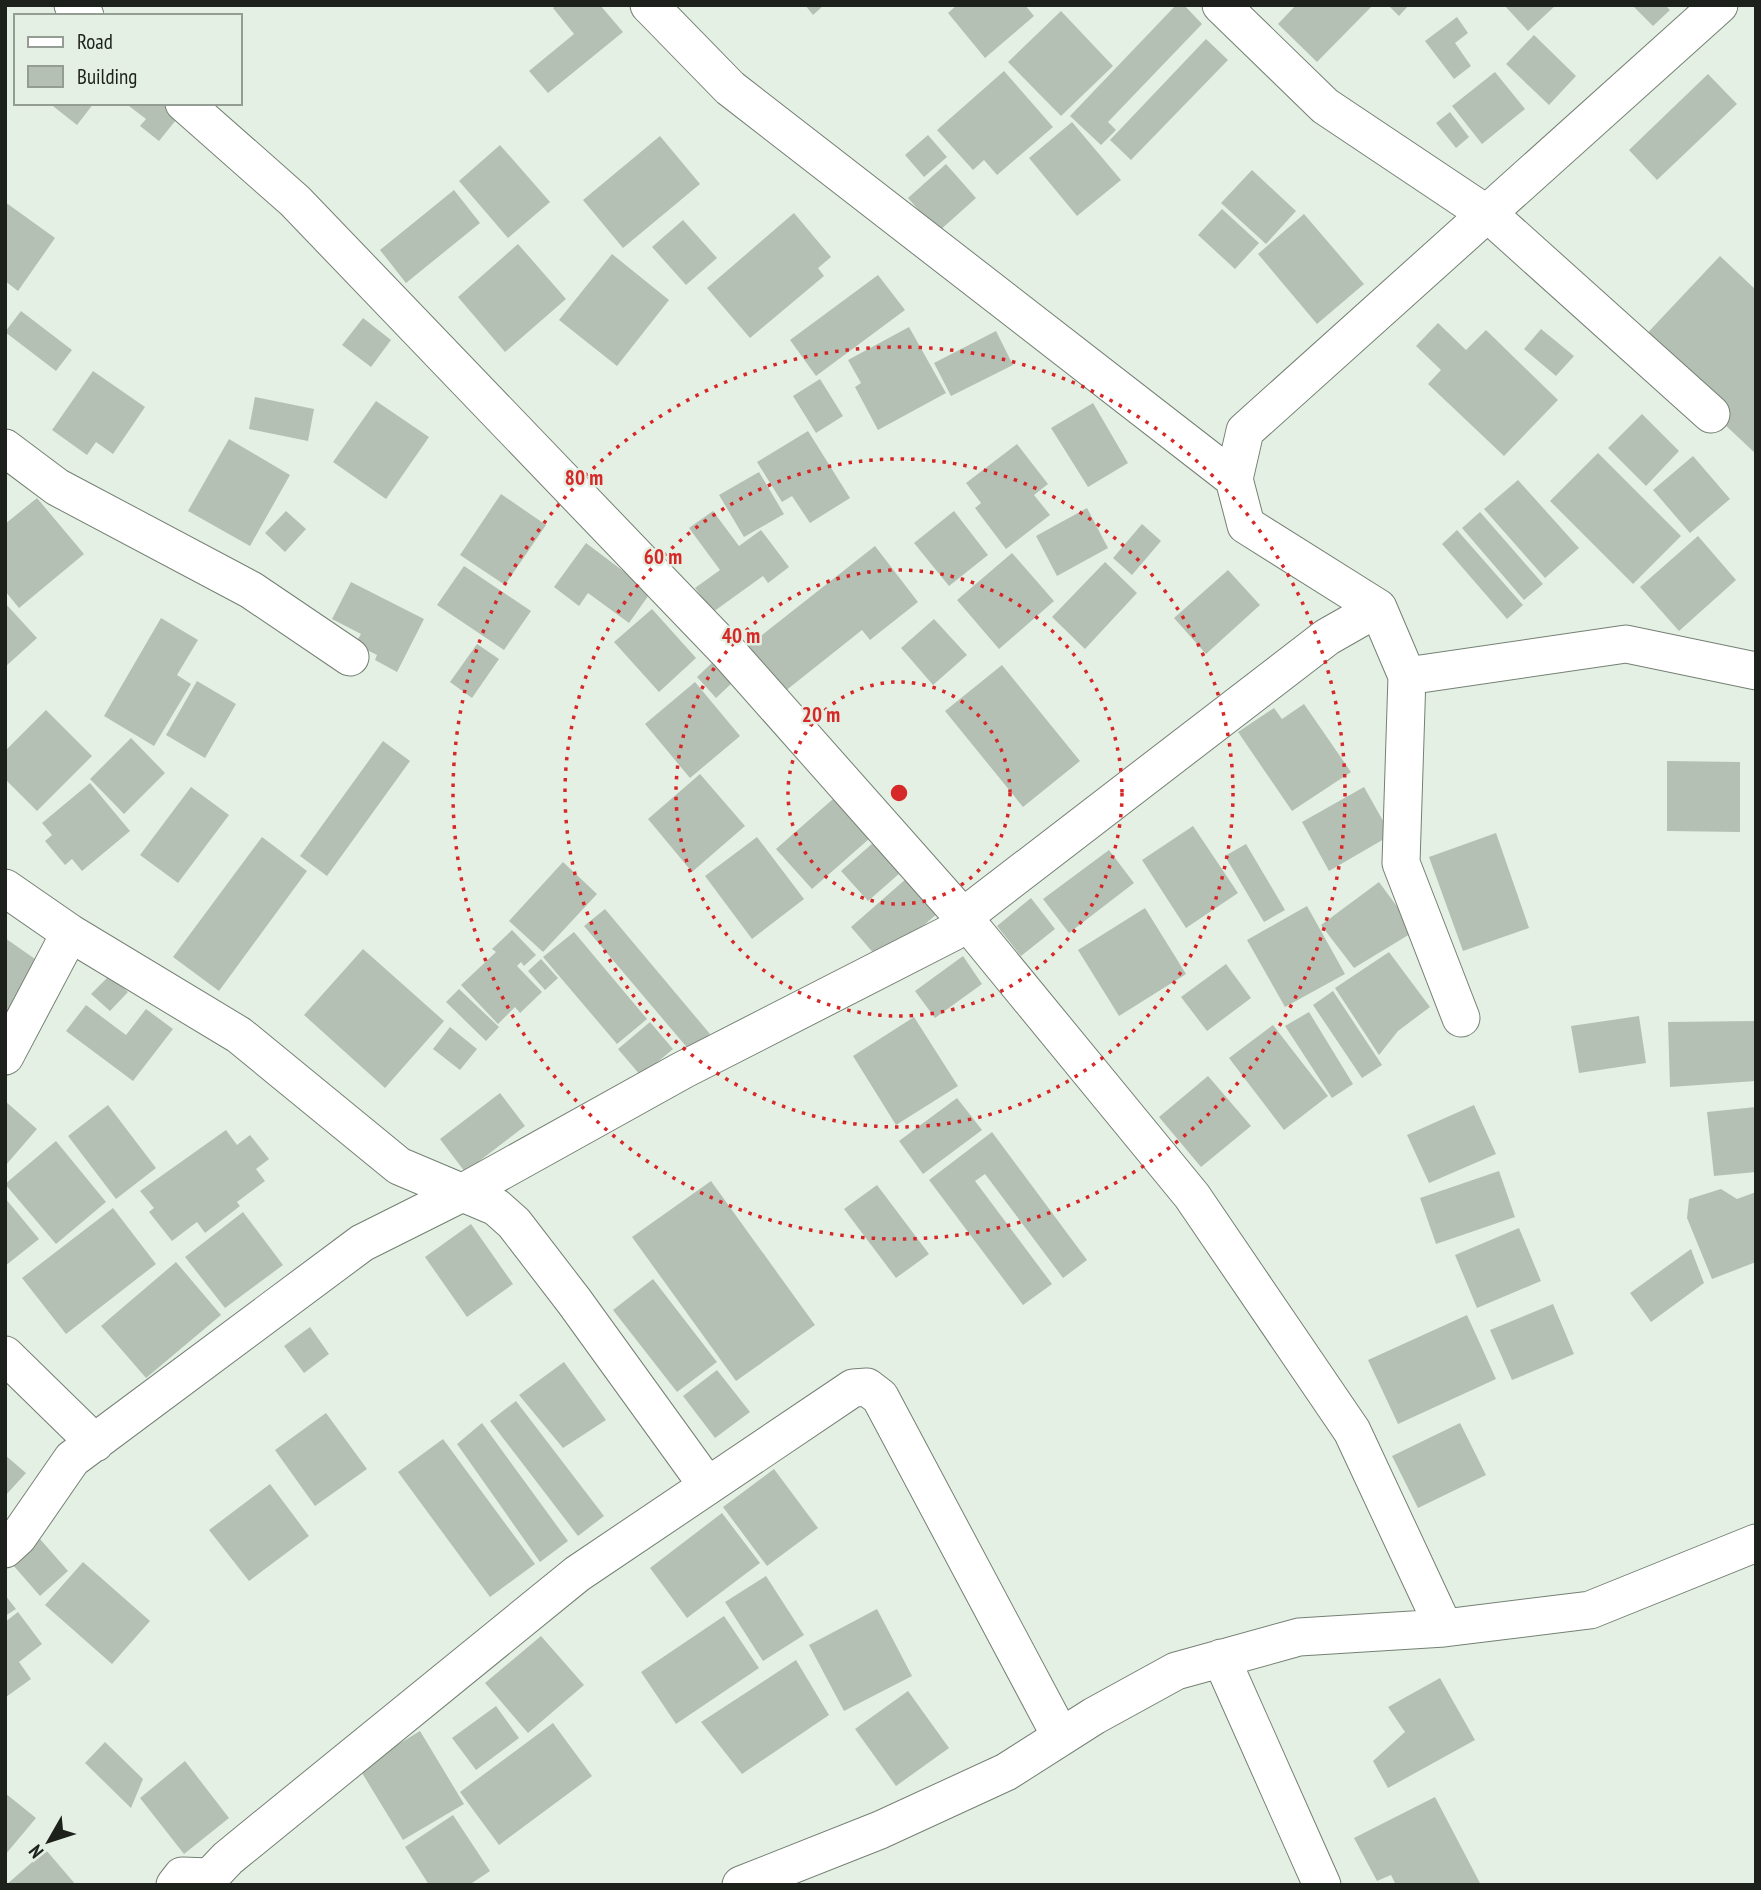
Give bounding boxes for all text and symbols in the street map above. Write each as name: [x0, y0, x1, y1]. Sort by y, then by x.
legend: [14, 14, 242, 105]
text: Road: [77, 28, 113, 55]
text: Building: [77, 63, 137, 90]
text: 80 m: [565, 464, 603, 491]
text: 60 m: [644, 543, 682, 570]
text: 40 m: [722, 622, 760, 649]
text: 20 m: [802, 701, 840, 728]
centre of rings: [887, 781, 911, 805]
north arrow: [14, 1806, 84, 1876]
text: N: [23, 1840, 48, 1863]

